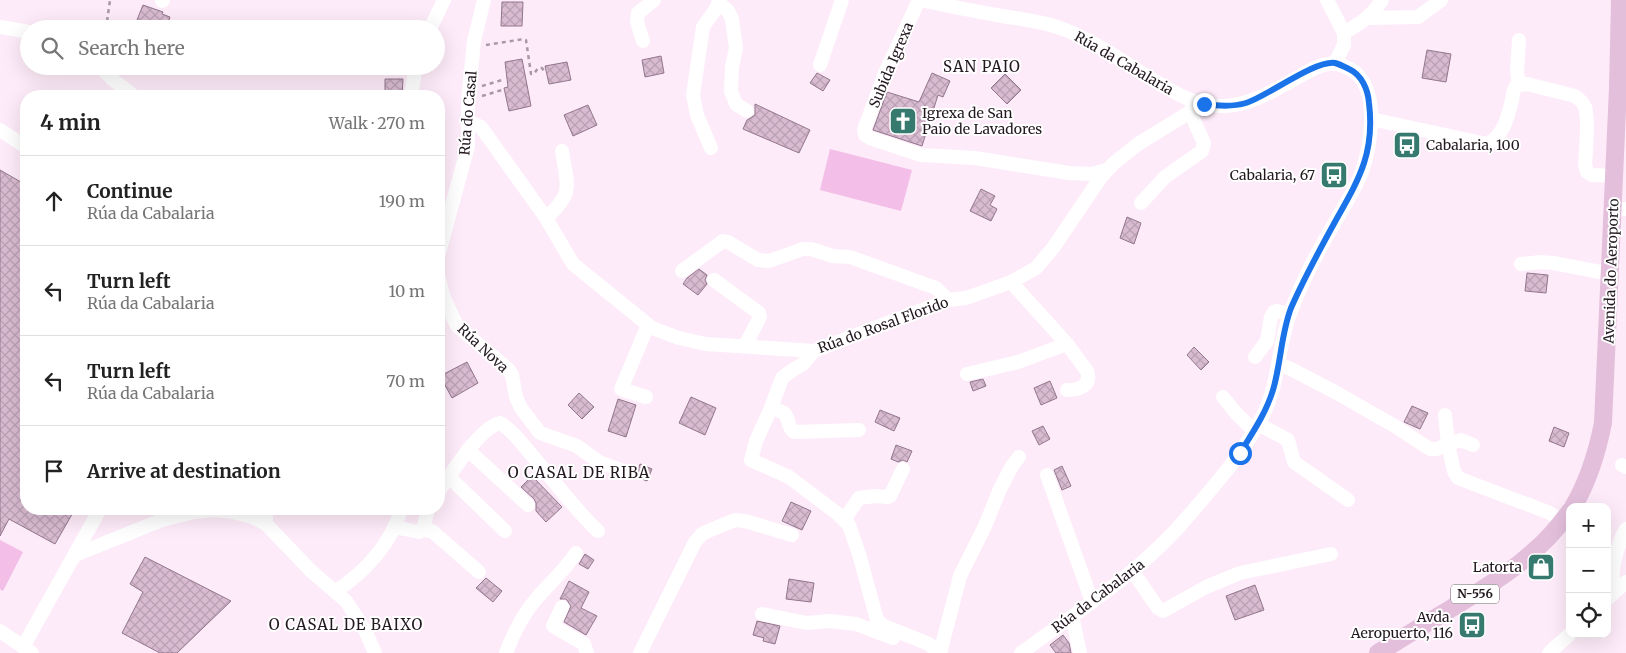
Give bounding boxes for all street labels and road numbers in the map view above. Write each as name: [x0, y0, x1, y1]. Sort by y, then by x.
street label: Subida Igrexa: [865, 19, 917, 111]
street label: Rúa da Cabalaria: [1071, 27, 1177, 99]
street label: Rúa do Casal: [455, 69, 481, 156]
street label: Avenida do Aeroporto: [1599, 198, 1623, 345]
street label: Rúa do Rosal Florido: [815, 293, 951, 357]
street label: Rúa Nova: [454, 320, 513, 377]
street label: Rúa da Cabalaria: [1048, 555, 1148, 637]
road number: N-556: [1451, 584, 1499, 604]

